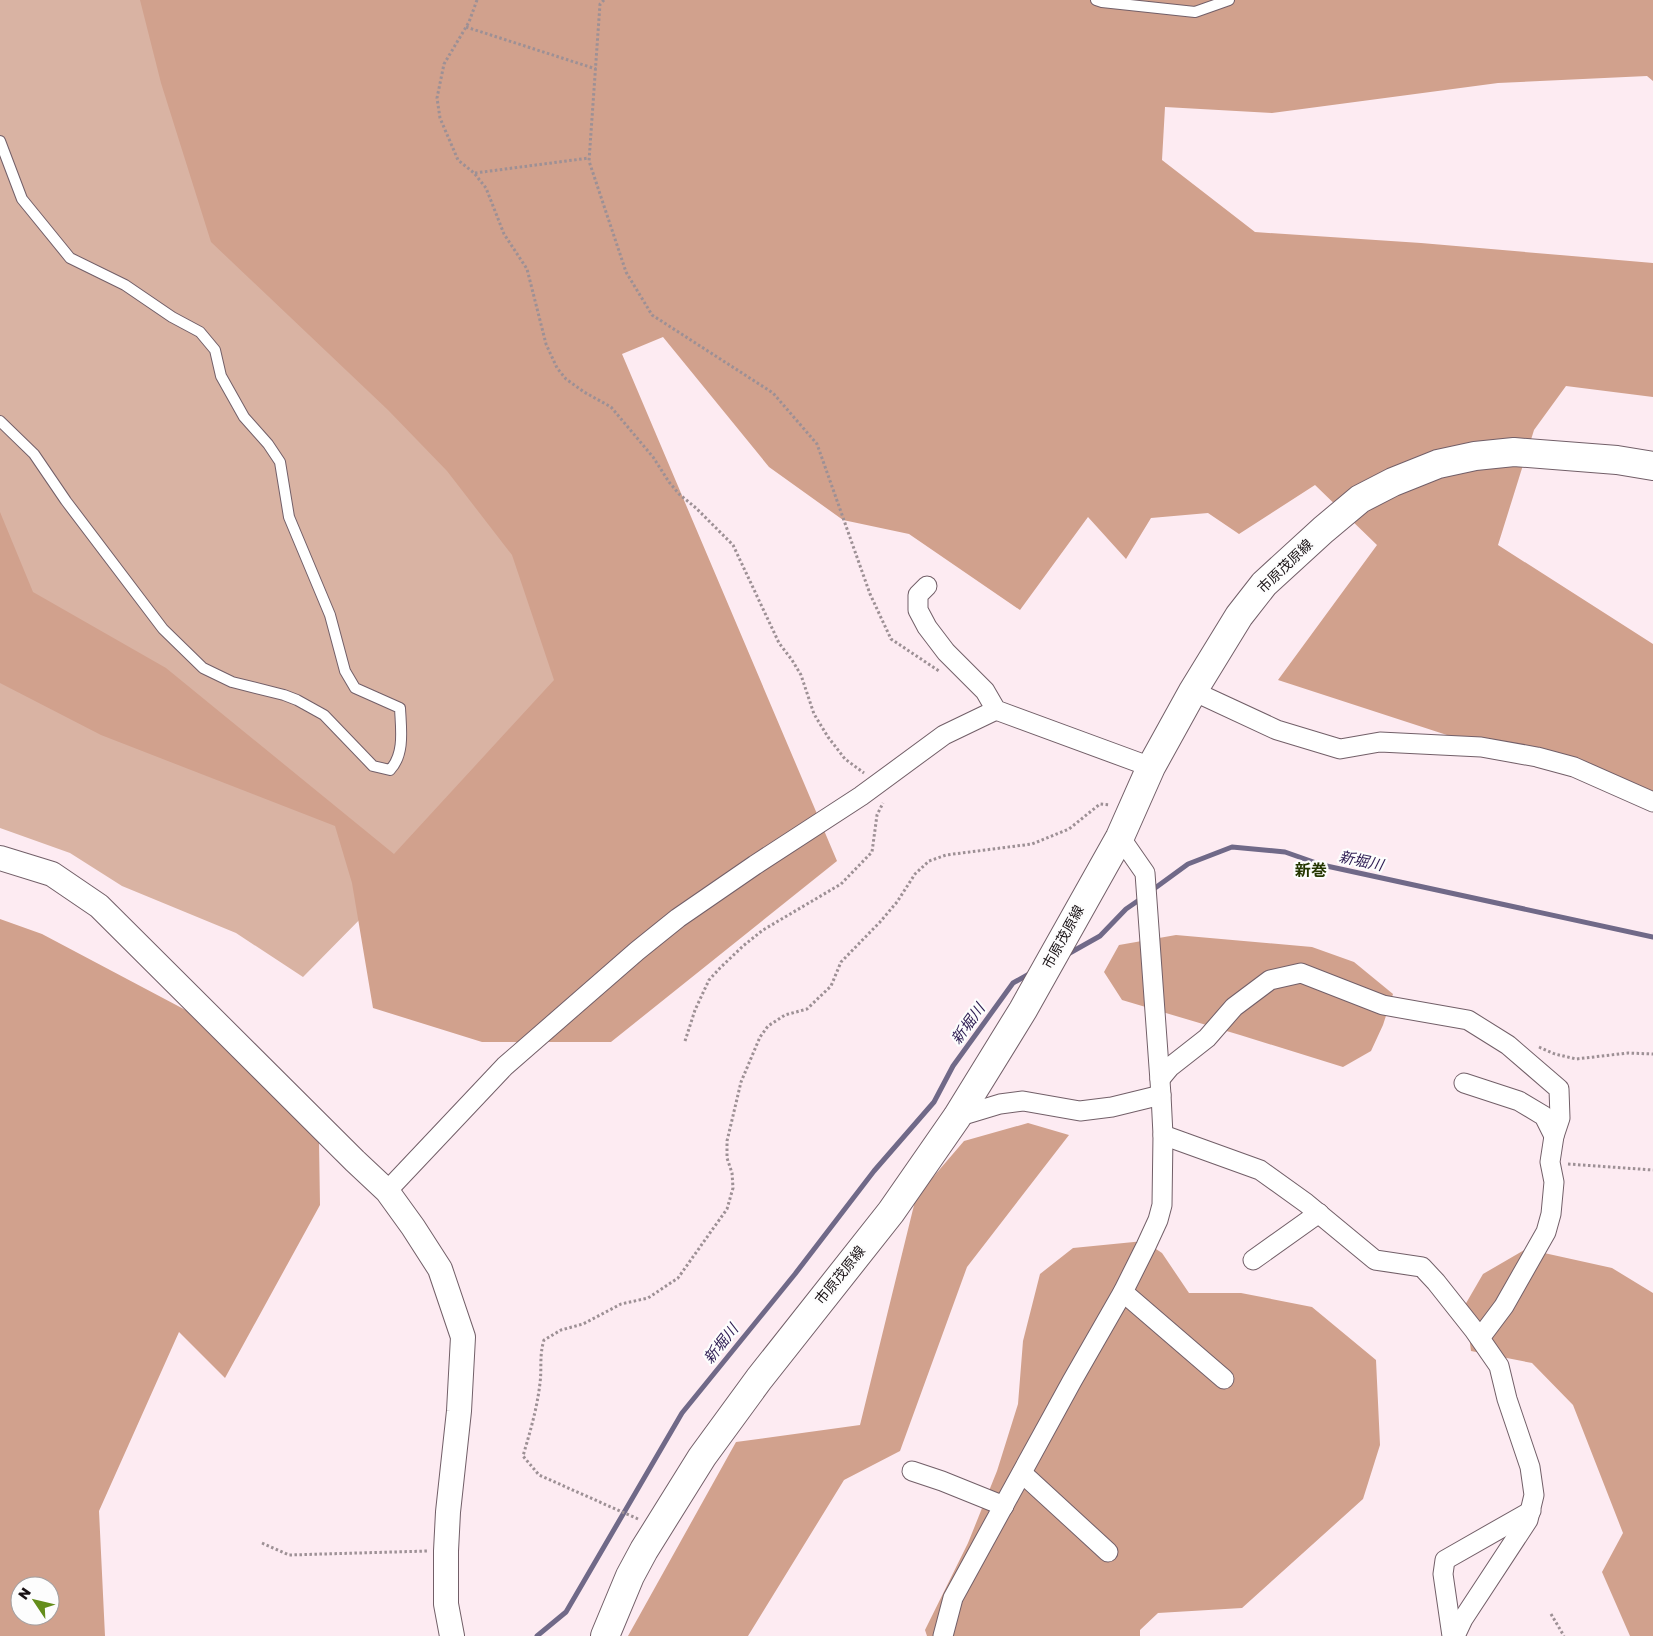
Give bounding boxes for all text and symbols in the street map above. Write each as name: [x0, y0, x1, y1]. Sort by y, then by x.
street label: 市原茂原線: [1254, 535, 1316, 596]
water label: 新堀川: [1337, 847, 1387, 874]
district label: 新巻: [1295, 860, 1327, 880]
street label: 市原茂原線: [1038, 902, 1087, 971]
water label: 新堀川: [947, 998, 989, 1047]
street label: 市原茂原線: [811, 1242, 868, 1307]
water label: 新堀川: [699, 1319, 742, 1367]
north arrow: [10, 1576, 60, 1626]
text: N: [14, 1584, 34, 1602]

